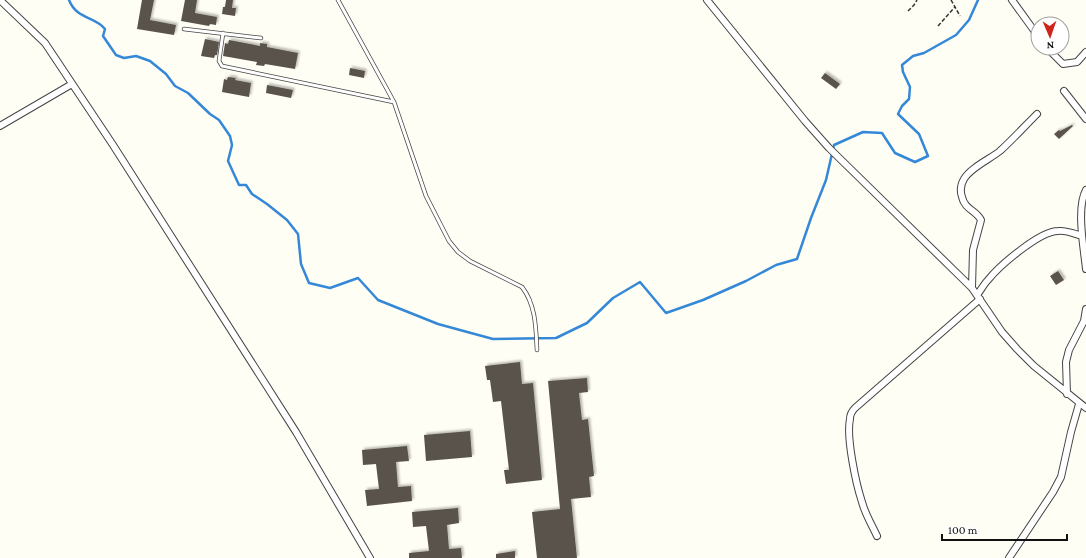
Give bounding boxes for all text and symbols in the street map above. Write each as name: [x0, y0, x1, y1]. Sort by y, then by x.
north arrow: [1030, 16, 1070, 56]
text: N: [1046, 40, 1054, 52]
scale bar: [942, 516, 1067, 542]
text: 100 m: [948, 523, 978, 537]

